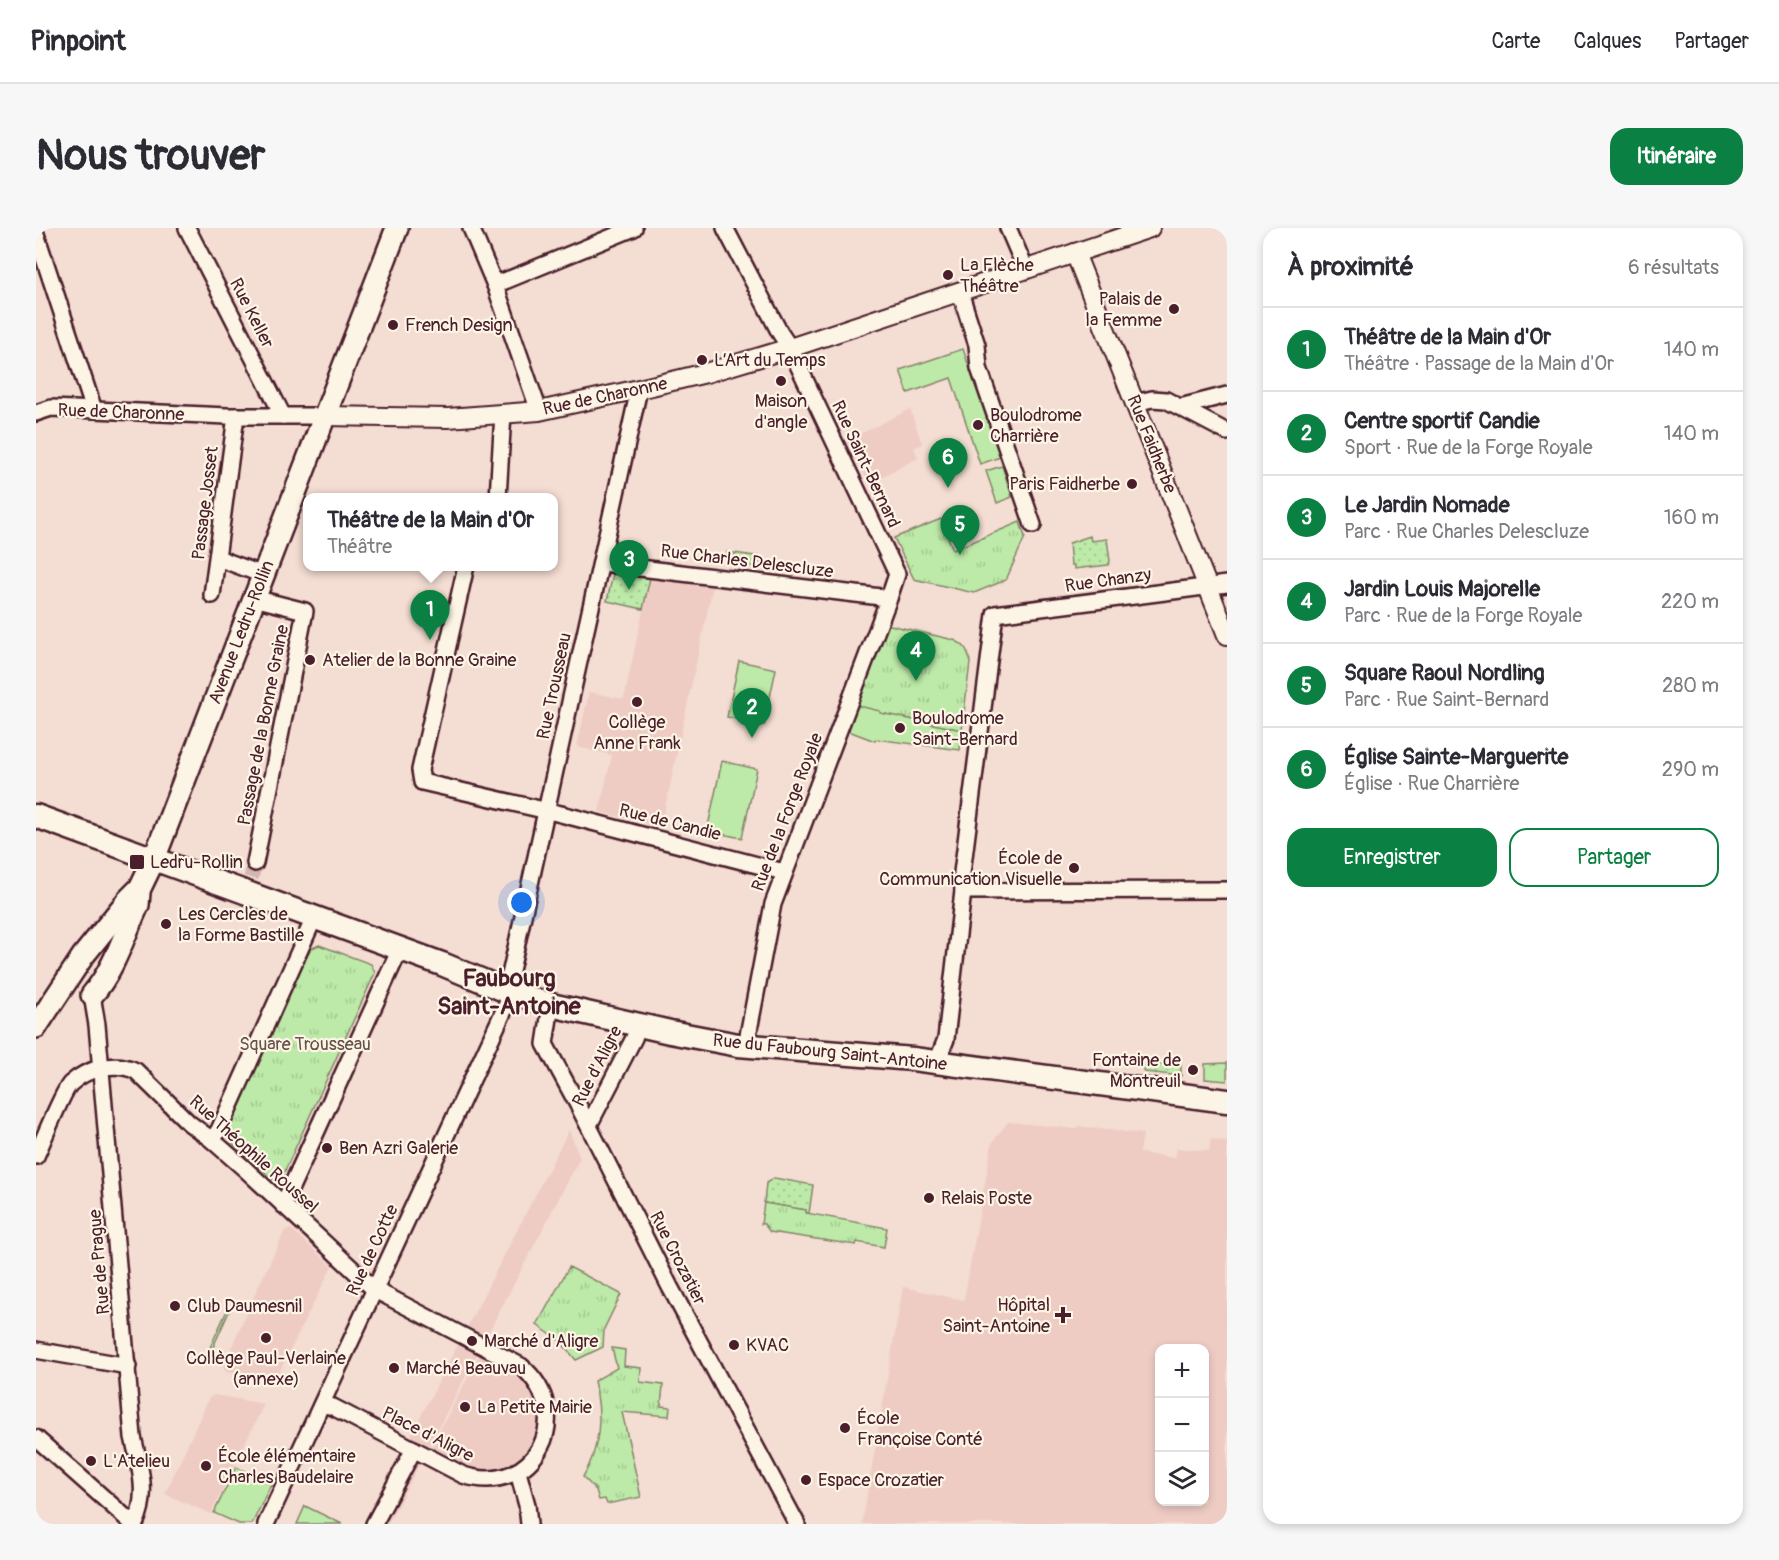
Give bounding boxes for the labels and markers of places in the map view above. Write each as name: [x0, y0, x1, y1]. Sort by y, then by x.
place label: La Flèche Théâtre: [960, 254, 1034, 298]
marker: La Flèche Théâtre: [941, 268, 955, 282]
place label: Palais de la Femme: [1086, 288, 1162, 332]
marker: Palais de la Femme: [1167, 302, 1181, 316]
place label: French Design: [405, 314, 513, 337]
marker: French Design: [386, 318, 400, 332]
place label: L’Art du Temps: [714, 349, 826, 372]
marker: L’Art du Temps: [695, 353, 709, 367]
marker: Maison d'angle: [774, 374, 788, 388]
place label: Maison d'angle: [755, 390, 807, 434]
place label: Boulodrome Charrière: [990, 404, 1082, 448]
marker: Boulodrome Charrière: [971, 418, 985, 432]
pin: 6: [928, 438, 968, 488]
place label: Paris Faidherbe: [1009, 473, 1120, 496]
marker: Paris Faidherbe: [1125, 477, 1139, 491]
pin: 5: [940, 506, 980, 555]
pin: 3: [610, 540, 648, 590]
pin: 1: [410, 590, 450, 640]
pin: 4: [896, 632, 936, 681]
place label: Atelier de la Bonne Graine: [322, 649, 517, 672]
marker: Atelier de la Bonne Graine: [303, 653, 317, 667]
pin: 2: [732, 688, 772, 738]
marker: Collège Anne Frank: [630, 695, 644, 709]
place label: Boulodrome Saint-Bernard: [912, 707, 1018, 751]
place label: Collège Anne Frank: [593, 711, 681, 755]
marker: Boulodrome Saint-Bernard: [893, 721, 907, 735]
place label: École de Communication Visuelle: [879, 847, 1062, 891]
place label: Ledru-Rollin: [150, 851, 243, 874]
marker: Ledru-Rollin: [128, 853, 146, 871]
marker: École de Communication Visuelle: [1067, 861, 1081, 875]
place label: Les Cercles de la Forme Bastille: [178, 903, 304, 947]
marker: Les Cercles de la Forme Bastille: [159, 917, 173, 931]
place label: Fontaine de Montreuil: [1092, 1049, 1181, 1093]
marker: Fontaine de Montreuil: [1186, 1063, 1200, 1077]
place label: Ben Azri Galerie: [339, 1137, 458, 1160]
marker: Ben Azri Galerie: [320, 1141, 334, 1155]
place label: Relais Poste: [941, 1187, 1032, 1210]
marker: Relais Poste: [922, 1191, 936, 1205]
place label: Hôpital Saint-Antoine: [942, 1294, 1050, 1338]
place label: Club Daumesnil: [187, 1295, 303, 1318]
marker: Club Daumesnil: [168, 1299, 182, 1313]
marker: Hôpital Saint-Antoine: [1054, 1306, 1072, 1324]
place label: Marché d'Aligre: [484, 1330, 598, 1353]
marker: Collège Paul-Verlaine (annexe): [259, 1331, 273, 1345]
marker: Marché d'Aligre: [465, 1334, 479, 1348]
place label: KVAC: [746, 1334, 789, 1357]
marker: KVAC: [727, 1338, 741, 1352]
place label: Collège Paul-Verlaine (annexe): [186, 1347, 346, 1391]
place label: Marché Beauvau: [406, 1357, 526, 1380]
marker: Marché Beauvau: [387, 1361, 401, 1375]
place label: La Petite Mairie: [477, 1396, 592, 1419]
marker: La Petite Mairie: [458, 1400, 472, 1414]
place label: École Françoise Conté: [857, 1407, 983, 1451]
marker: École Françoise Conté: [838, 1421, 852, 1435]
place label: École élémentaire Charles Baudelaire: [218, 1445, 356, 1489]
place label: L'Atelieu: [103, 1450, 170, 1473]
marker: L'Atelieu: [84, 1454, 98, 1468]
marker: École élémentaire Charles Baudelaire: [199, 1459, 213, 1473]
place label: Espace Crozatier: [818, 1469, 945, 1492]
marker: Espace Crozatier: [799, 1473, 813, 1487]

